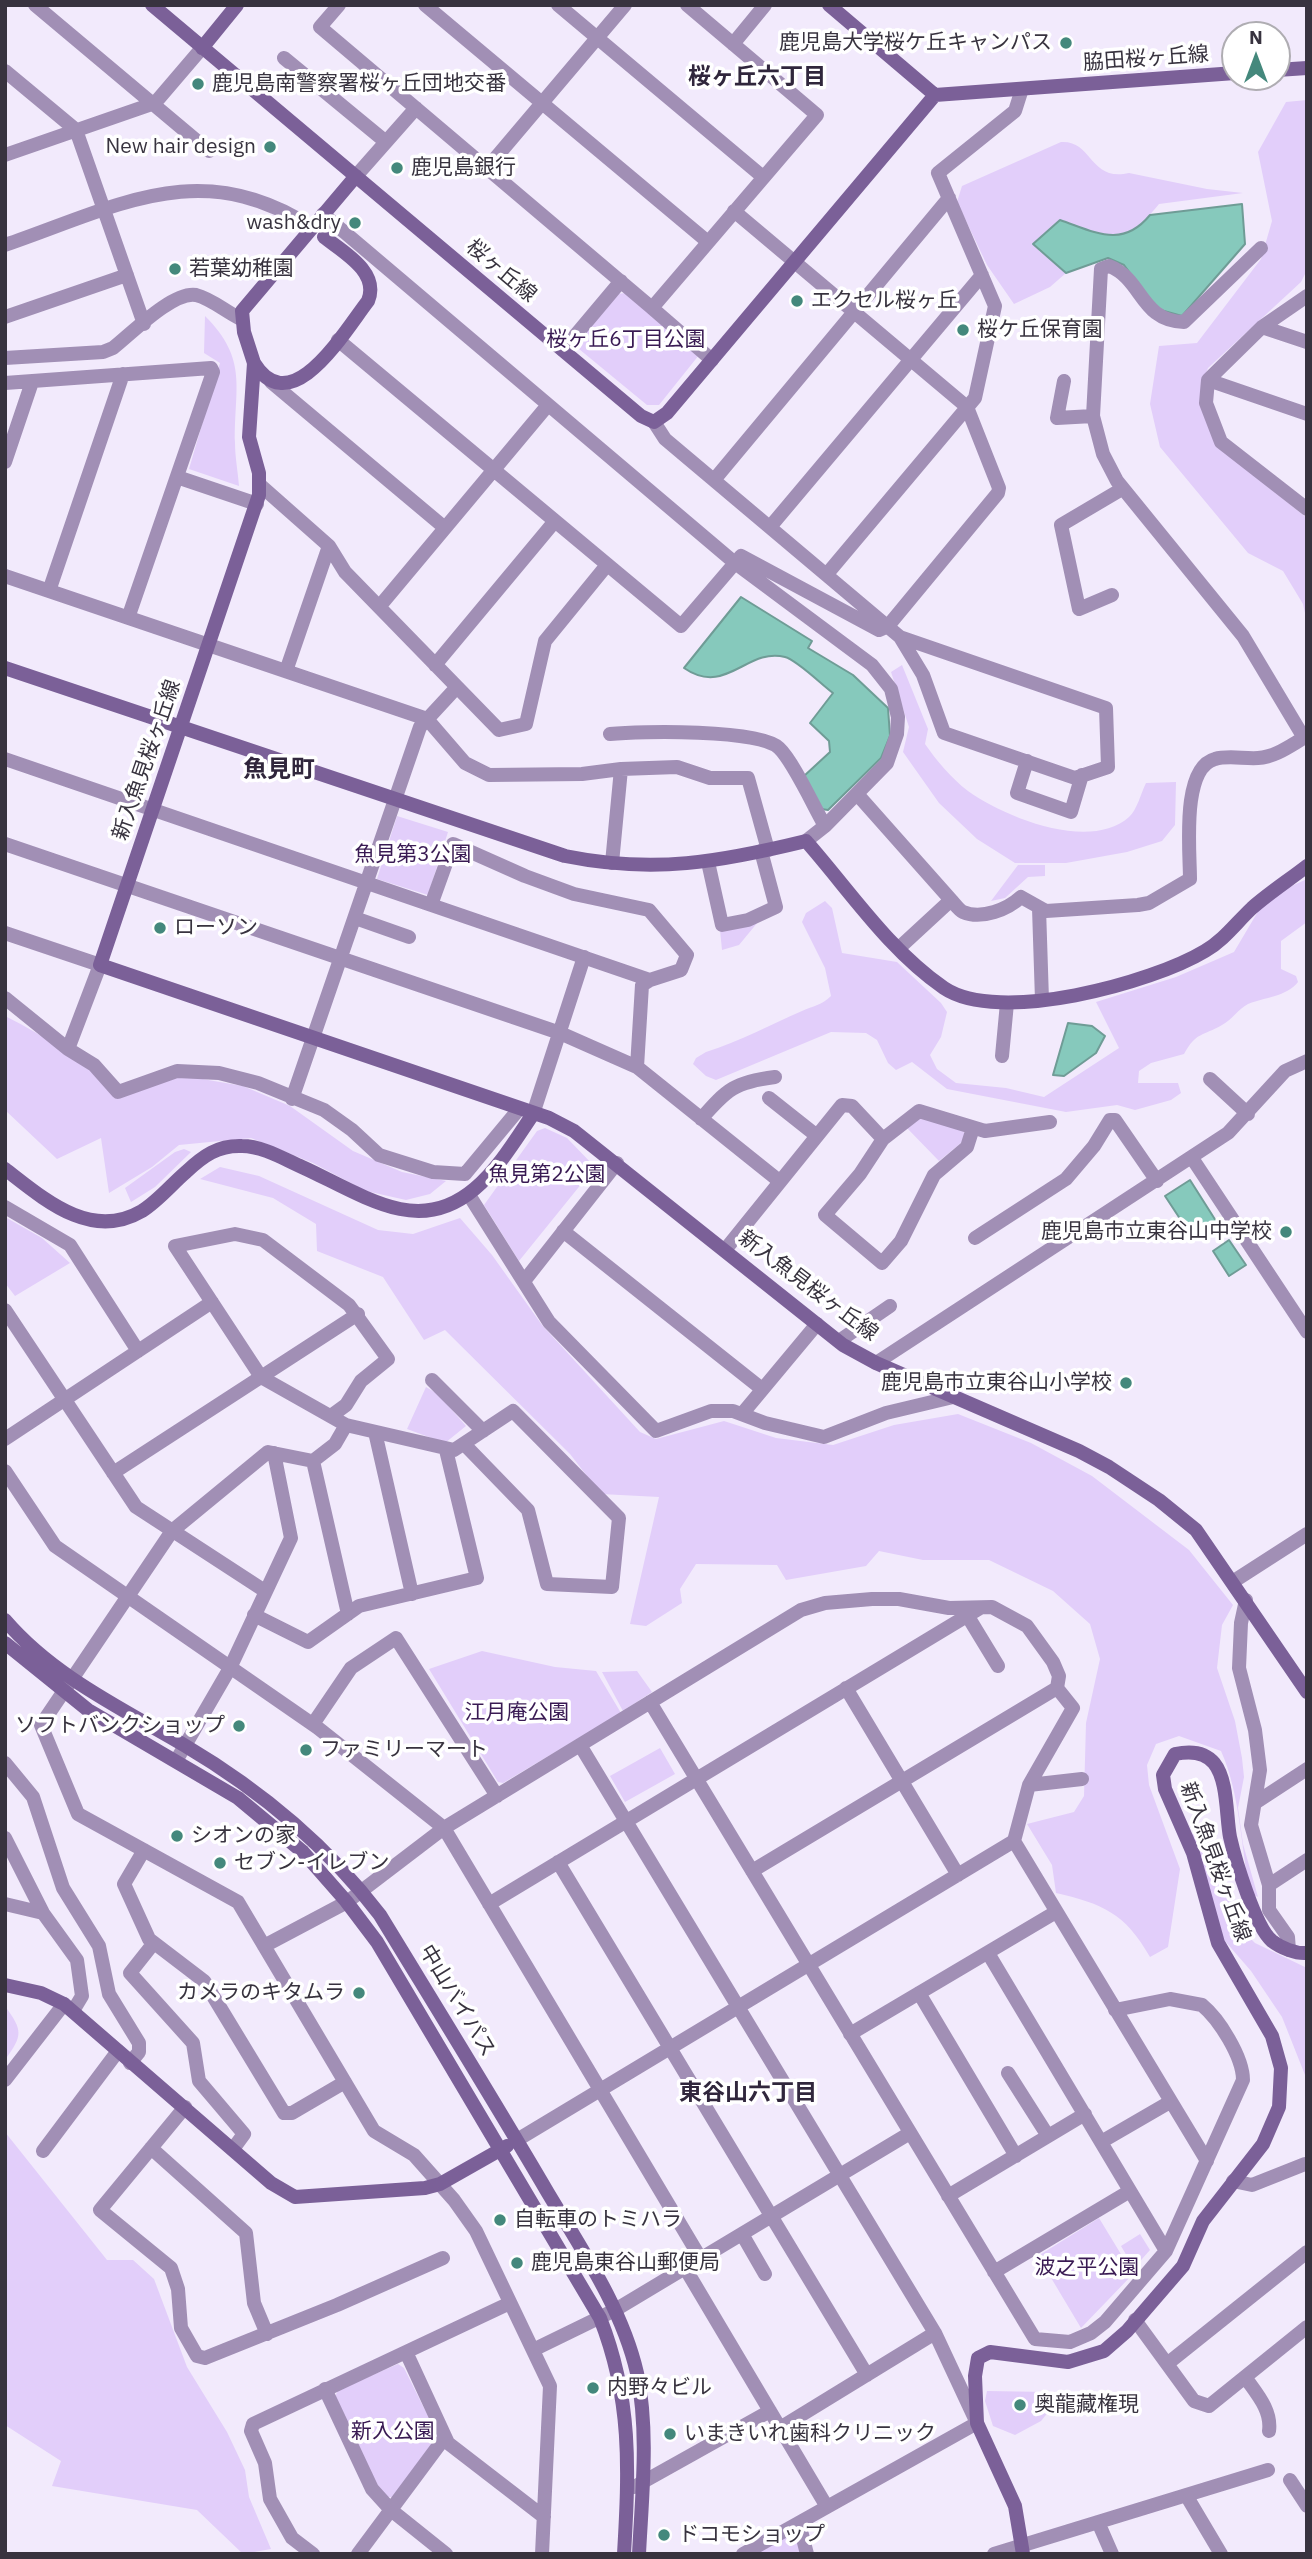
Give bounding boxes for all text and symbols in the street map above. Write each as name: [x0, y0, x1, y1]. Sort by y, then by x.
north arrow: [1221, 21, 1291, 91]
text: N: [1249, 25, 1263, 49]
place label: 鹿児島大学桜ケ丘キャンパス: [779, 30, 1052, 56]
marker: 鹿児島大学桜ケ丘キャンパス: [1058, 35, 1074, 51]
street label: 脇田桜ヶ丘線: [1082, 42, 1210, 76]
district label: 桜ヶ丘六丁目: [688, 63, 826, 91]
place label: 鹿児島南警察署桜ヶ丘団地交番: [212, 71, 506, 97]
marker: 鹿児島南警察署桜ヶ丘団地交番: [190, 76, 206, 92]
place label: New hair design: [105, 134, 256, 160]
marker: New hair design: [262, 139, 278, 155]
place label: 鹿児島銀行: [411, 155, 516, 181]
marker: 鹿児島銀行: [389, 160, 405, 176]
place label: wash&dry: [246, 210, 341, 236]
marker: wash&dry: [347, 215, 363, 231]
street label: 桜ヶ丘線: [461, 234, 541, 308]
place label: 若葉幼稚園: [189, 256, 294, 282]
marker: 若葉幼稚園: [167, 261, 183, 277]
place label: エクセル桜ヶ丘: [811, 288, 958, 314]
marker: エクセル桜ヶ丘: [789, 293, 805, 309]
place label: 桜ケ丘保育園: [977, 317, 1103, 343]
marker: 桜ケ丘保育園: [955, 322, 971, 338]
park label: 桜ヶ丘6丁目公園: [546, 327, 706, 353]
street label: 新入魚見桜ヶ丘線: [108, 676, 186, 844]
district label: 魚見町: [243, 756, 315, 784]
park label: 魚見第3公園: [354, 842, 472, 868]
place label: ローソン: [174, 915, 258, 941]
marker: ローソン: [152, 920, 168, 936]
park label: 魚見第2公園: [488, 1162, 606, 1188]
place label: 鹿児島市立東谷山中学校: [1041, 1219, 1272, 1245]
marker: 鹿児島市立東谷山中学校: [1278, 1224, 1294, 1240]
street label: 新入魚見桜ヶ丘線: [733, 1225, 883, 1347]
place label: 鹿児島市立東谷山小学校: [881, 1370, 1112, 1396]
marker: 鹿児島市立東谷山小学校: [1118, 1375, 1134, 1391]
park label: 江月庵公園: [465, 1700, 569, 1726]
place label: ソフトバンクショップ: [15, 1713, 225, 1739]
marker: ソフトバンクショップ: [231, 1718, 247, 1734]
place label: ファミリーマート: [320, 1737, 488, 1763]
marker: ファミリーマート: [298, 1742, 314, 1758]
street label: 新入魚見桜ヶ丘線: [1174, 1779, 1256, 1945]
place label: シオンの家: [191, 1823, 296, 1849]
marker: シオンの家: [169, 1828, 185, 1844]
place label: セブン-イレブン: [234, 1850, 389, 1876]
marker: セブン-イレブン: [212, 1855, 228, 1871]
street label: 中山バイパス: [414, 1941, 500, 2061]
place label: カメラのキタムラ: [177, 1980, 345, 2006]
marker: カメラのキタムラ: [351, 1985, 367, 2001]
district label: 東谷山六丁目: [679, 2079, 817, 2107]
place label: 自転車のトミハラ: [514, 2207, 682, 2233]
marker: 自転車のトミハラ: [492, 2212, 508, 2228]
place label: 鹿児島東谷山郵便局: [531, 2250, 720, 2276]
marker: 鹿児島東谷山郵便局: [509, 2255, 525, 2271]
park label: 波之平公園: [1035, 2255, 1139, 2281]
place label: 内野々ビル: [607, 2375, 712, 2401]
marker: 内野々ビル: [585, 2380, 601, 2396]
place label: 奥龍藏権現: [1034, 2392, 1139, 2418]
marker: 奥龍藏権現: [1012, 2397, 1028, 2413]
park label: 新入公園: [351, 2419, 435, 2445]
place label: いまきいれ歯科クリニック: [684, 2421, 936, 2447]
marker: いまきいれ歯科クリニック: [662, 2426, 678, 2442]
place label: ドコモショップ: [678, 2522, 825, 2548]
marker: ドコモショップ: [656, 2527, 672, 2543]

